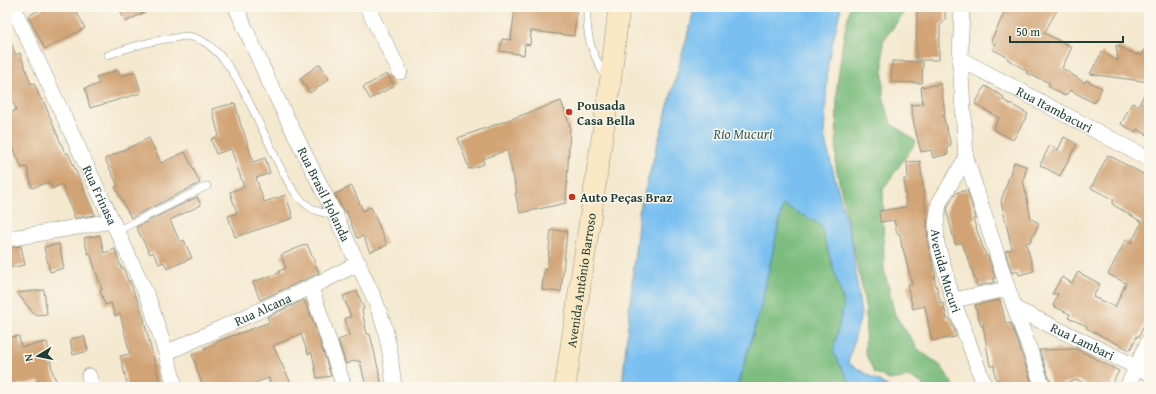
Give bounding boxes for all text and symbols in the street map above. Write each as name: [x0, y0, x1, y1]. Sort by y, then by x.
scale bar: [1010, 18, 1123, 44]
text: 50 m: [1016, 23, 1040, 40]
street label: Rua Itambacuri: [1013, 81, 1096, 137]
place label: Pousada Casa Bella: [577, 96, 636, 130]
marker: Pousada Casa Bella: [564, 107, 574, 117]
water label: Rio Mucuri: [712, 124, 773, 144]
street label: Rua Brasil Holanda: [293, 144, 356, 245]
street label: Rua Frinasa: [78, 162, 123, 228]
place label: Auto Peças Braz: [580, 188, 672, 207]
marker: Auto Peças Braz: [567, 192, 577, 202]
street label: Avenida Antônio Barroso: [562, 211, 600, 349]
street label: Avenida Mucuri: [927, 229, 966, 316]
street label: Rua Alcana: [231, 288, 295, 330]
street label: Rua Lambari: [1048, 318, 1118, 365]
north arrow: [18, 336, 58, 376]
text: N: [20, 352, 37, 363]

